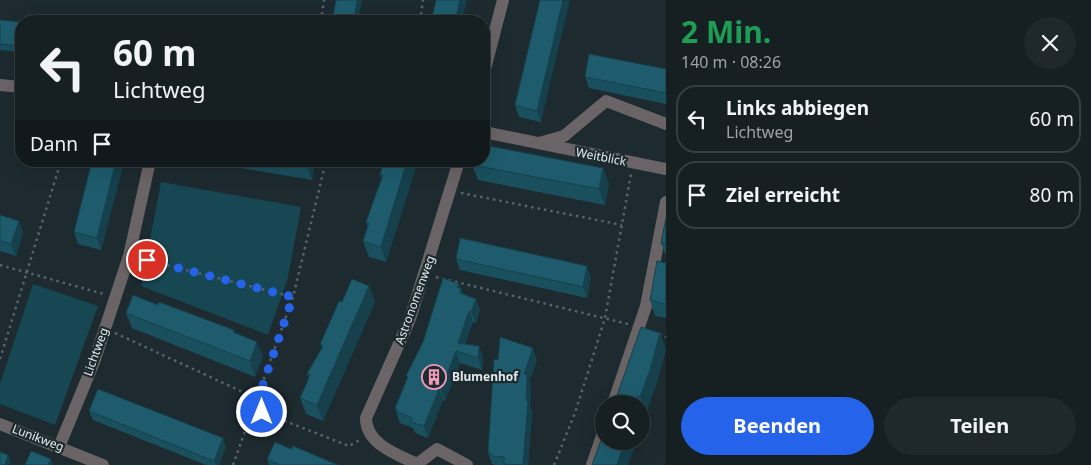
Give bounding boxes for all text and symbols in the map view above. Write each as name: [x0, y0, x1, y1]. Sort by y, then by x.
text: 2 Min.: [681, 11, 771, 52]
button: close: [1024, 17, 1076, 69]
text: 60 m: [113, 29, 196, 76]
icon: left: [30, 35, 95, 100]
text: 140 m · 08:26: [681, 51, 781, 73]
text: Lichtweg: [113, 74, 206, 104]
text: Links abbiegen: [726, 95, 869, 121]
icon: left: [683, 105, 711, 133]
text: 60 m: [1030, 106, 1074, 132]
text: Lichtweg: [726, 121, 793, 143]
icon: arrive: [88, 130, 116, 158]
text: Dann: [30, 131, 78, 157]
street label: Weitblick: [575, 143, 628, 170]
icon: arrive: [683, 181, 711, 209]
text: Ziel erreicht: [726, 182, 840, 208]
text: 80 m: [1030, 182, 1074, 208]
pin: [126, 239, 168, 281]
icon: arrive: [133, 246, 161, 274]
street label: Astronomenweg: [391, 253, 438, 347]
street label: Lichtweg: [79, 325, 112, 378]
building icon: Blumenhof: [421, 364, 447, 390]
place label: Blumenhof: [452, 368, 519, 385]
position arrow: [235, 385, 287, 437]
map controls: [595, 395, 650, 450]
button: search: [595, 395, 650, 450]
button: Beenden: [681, 397, 874, 455]
button: Teilen: [884, 397, 1076, 455]
street label: Lunikweg: [10, 420, 67, 455]

